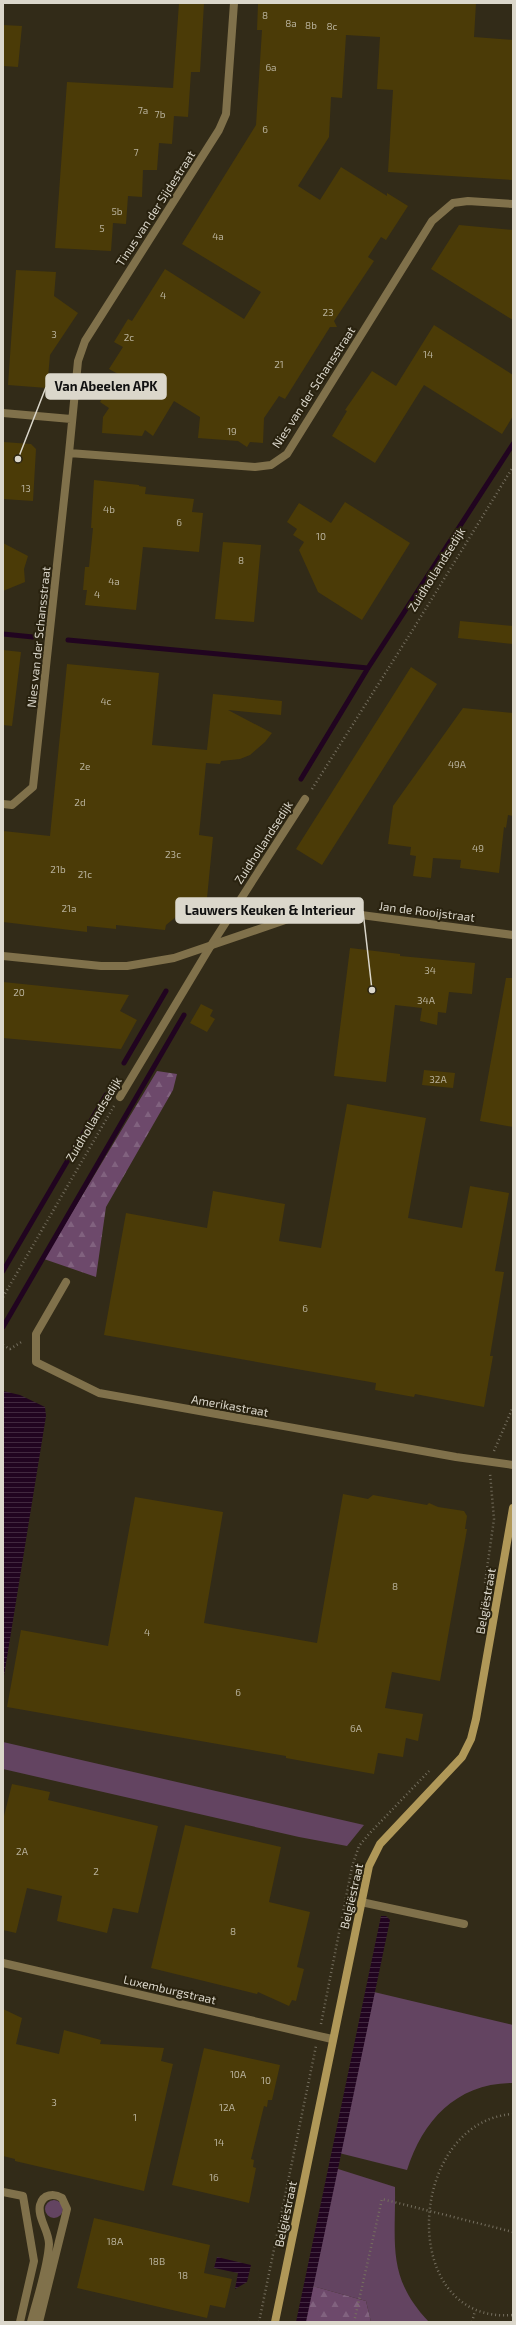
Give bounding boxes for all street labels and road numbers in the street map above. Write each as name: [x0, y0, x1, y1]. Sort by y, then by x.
street label: Tinus van der Sijdestraat: [112, 147, 199, 269]
street label: Nies van der Schansstraat: [268, 323, 358, 450]
street label: Zuidhollandsedijk: [405, 524, 468, 614]
street label: Nies van der Schansstraat: [24, 565, 52, 708]
street label: Zuidhollandsedijk: [231, 798, 296, 887]
street label: Jan de Rooijstraat: [378, 898, 476, 925]
street label: Zuidhollandsedijk: [62, 1074, 125, 1164]
street label: Amerikastraat: [190, 1391, 270, 1419]
street label: Belgiëstraat: [472, 1566, 498, 1635]
street label: Belgiëstraat: [337, 1861, 365, 1930]
street label: Luxemburgstraat: [122, 1972, 218, 2007]
street label: Belgiëstraat: [271, 2179, 299, 2248]

